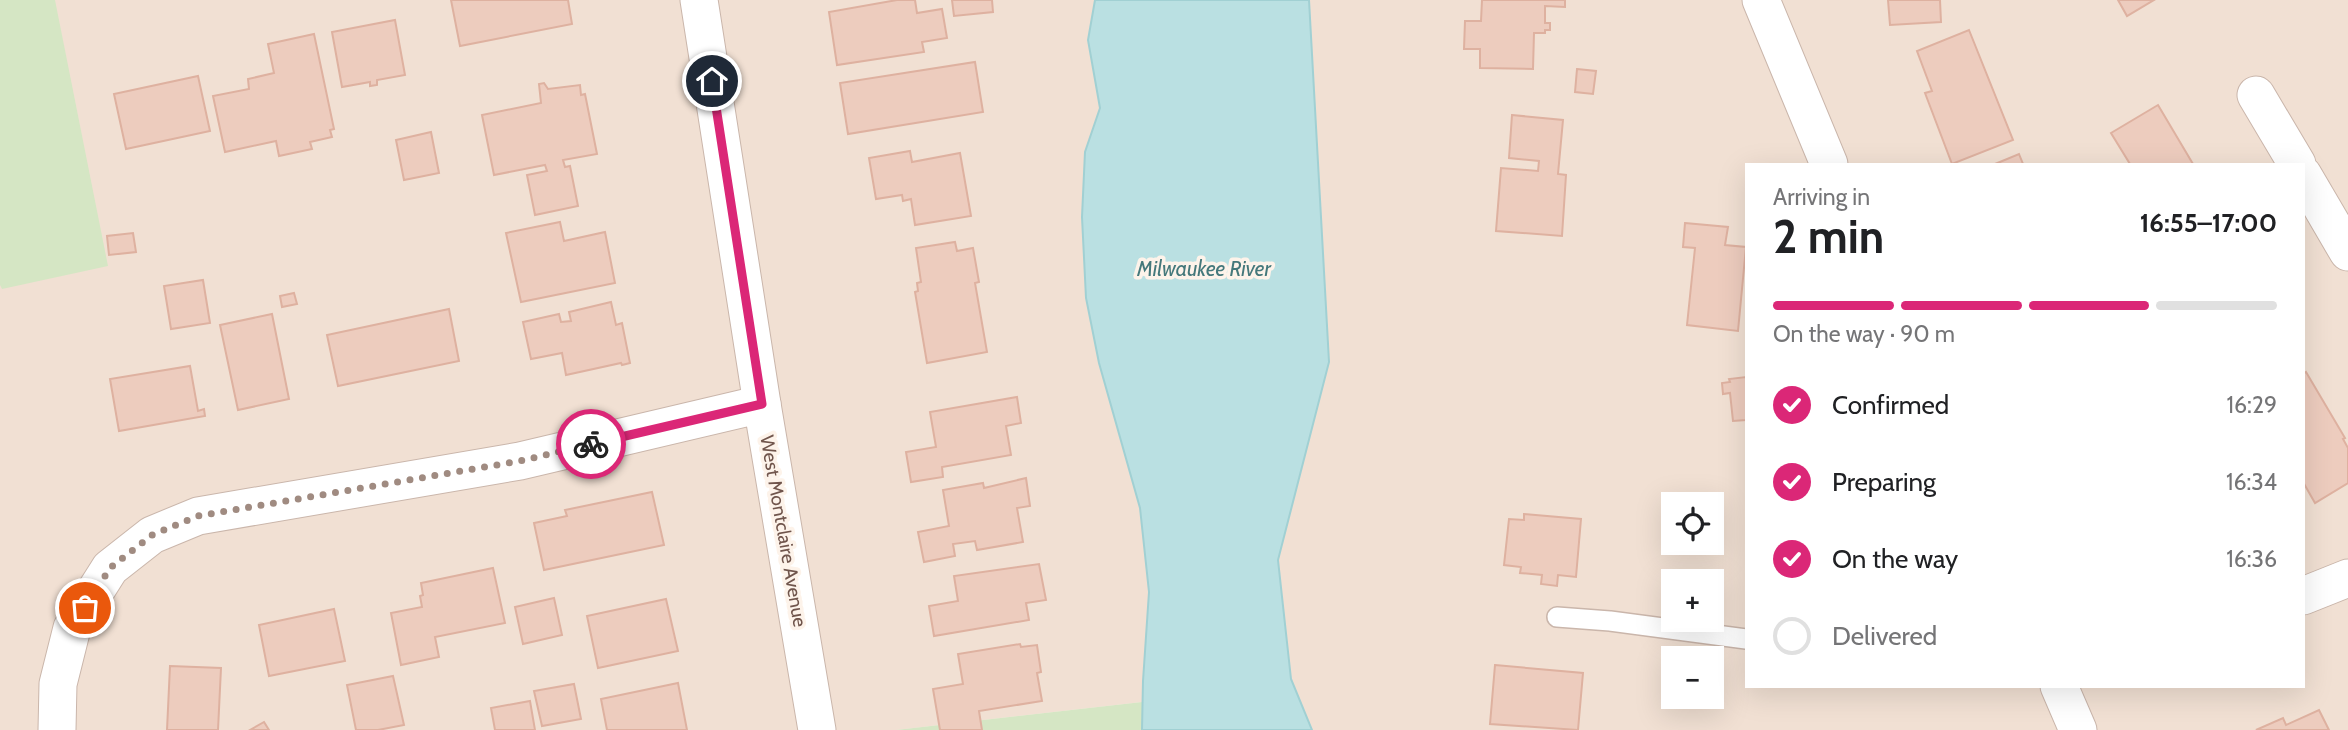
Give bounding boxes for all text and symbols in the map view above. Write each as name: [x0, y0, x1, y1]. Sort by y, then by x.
pin: [682, 51, 742, 111]
icon: home: [693, 62, 731, 100]
text: Arriving in: [1773, 183, 1870, 211]
text: 16:55–17:00: [2140, 207, 2277, 239]
text: 2 min: [1773, 209, 1884, 265]
water label: Milwaukee River: [1136, 256, 1272, 281]
text: On the way · 90 m: [1773, 320, 1955, 348]
icon: check: [1773, 386, 1811, 424]
text: Confirmed: [1832, 389, 1949, 421]
text: 16:29: [2227, 391, 2277, 419]
courier: [556, 409, 626, 479]
icon: bike: [572, 425, 610, 463]
street label: West Montclaire Avenue: [755, 433, 812, 629]
icon: check: [1773, 463, 1811, 501]
text: Preparing: [1832, 466, 1936, 498]
text: 16:34: [2226, 468, 2277, 496]
map controls: [1661, 492, 1724, 709]
button: locate: [1661, 492, 1724, 555]
icon: check: [1773, 540, 1811, 578]
text: On the way: [1832, 543, 1958, 575]
text: 16:36: [2226, 545, 2277, 573]
button: +: [1661, 569, 1724, 632]
pin: [55, 578, 115, 638]
icon: bag: [66, 589, 104, 627]
text: Delivered: [1832, 620, 1937, 652]
button: −: [1661, 646, 1724, 709]

